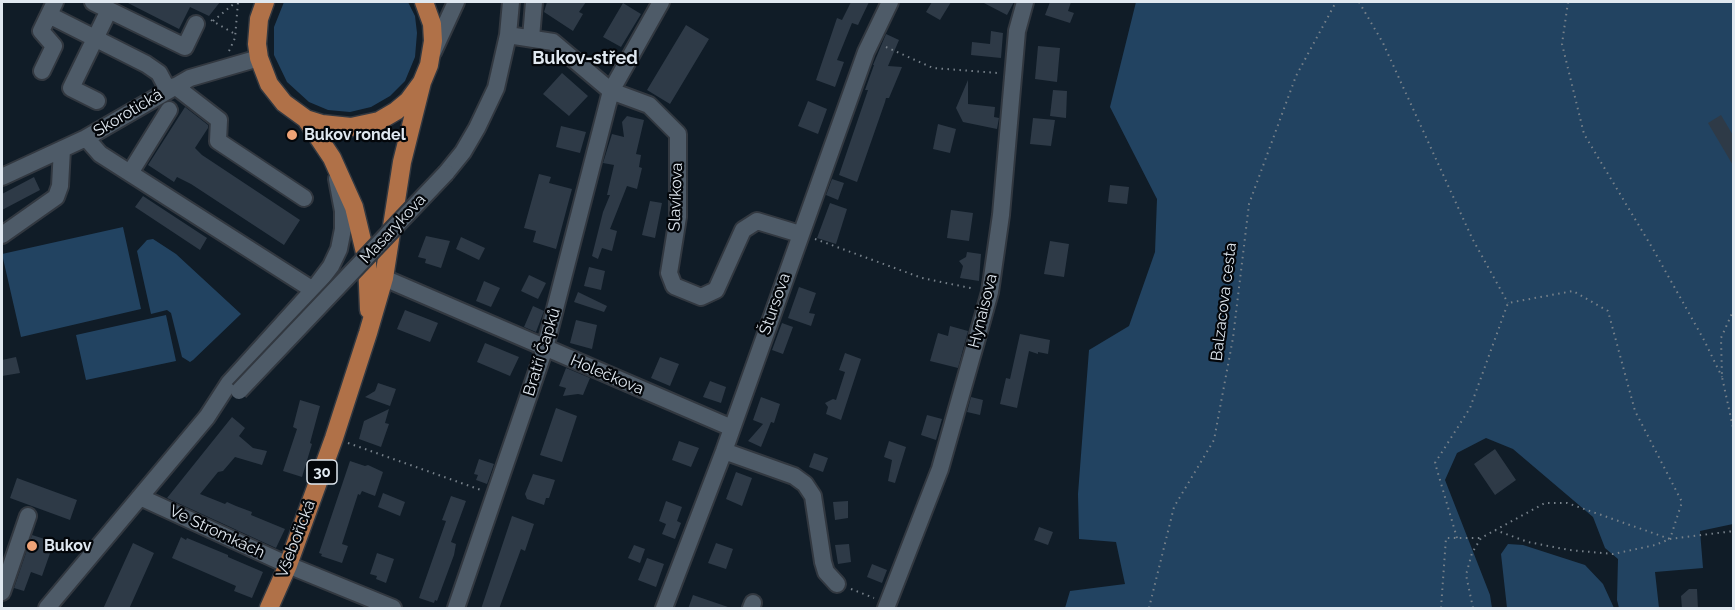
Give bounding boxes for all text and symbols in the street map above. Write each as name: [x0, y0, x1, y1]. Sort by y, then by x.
district label: Bukov-střed: [532, 48, 638, 70]
street label: Skorotická: [90, 85, 166, 141]
place label: Bukov rondel: [304, 125, 406, 145]
marker: Bukov rondel: [285, 128, 299, 142]
street label: Slavíkova: [665, 162, 687, 232]
street label: Masarykova: [356, 190, 430, 268]
street label: Balzacova cesta: [1207, 242, 1241, 362]
street label: Štursova: [755, 271, 795, 337]
street label: Hynaisova: [964, 272, 1002, 350]
street label: Bratří Čapků: [520, 306, 564, 398]
street label: Holečkova: [567, 351, 647, 399]
road number: 30: [307, 460, 337, 484]
street label: Všebořická: [272, 497, 320, 581]
street label: Ve Stromkách: [166, 502, 268, 562]
place label: Bukov: [44, 536, 91, 556]
marker: Bukov: [25, 539, 39, 553]

